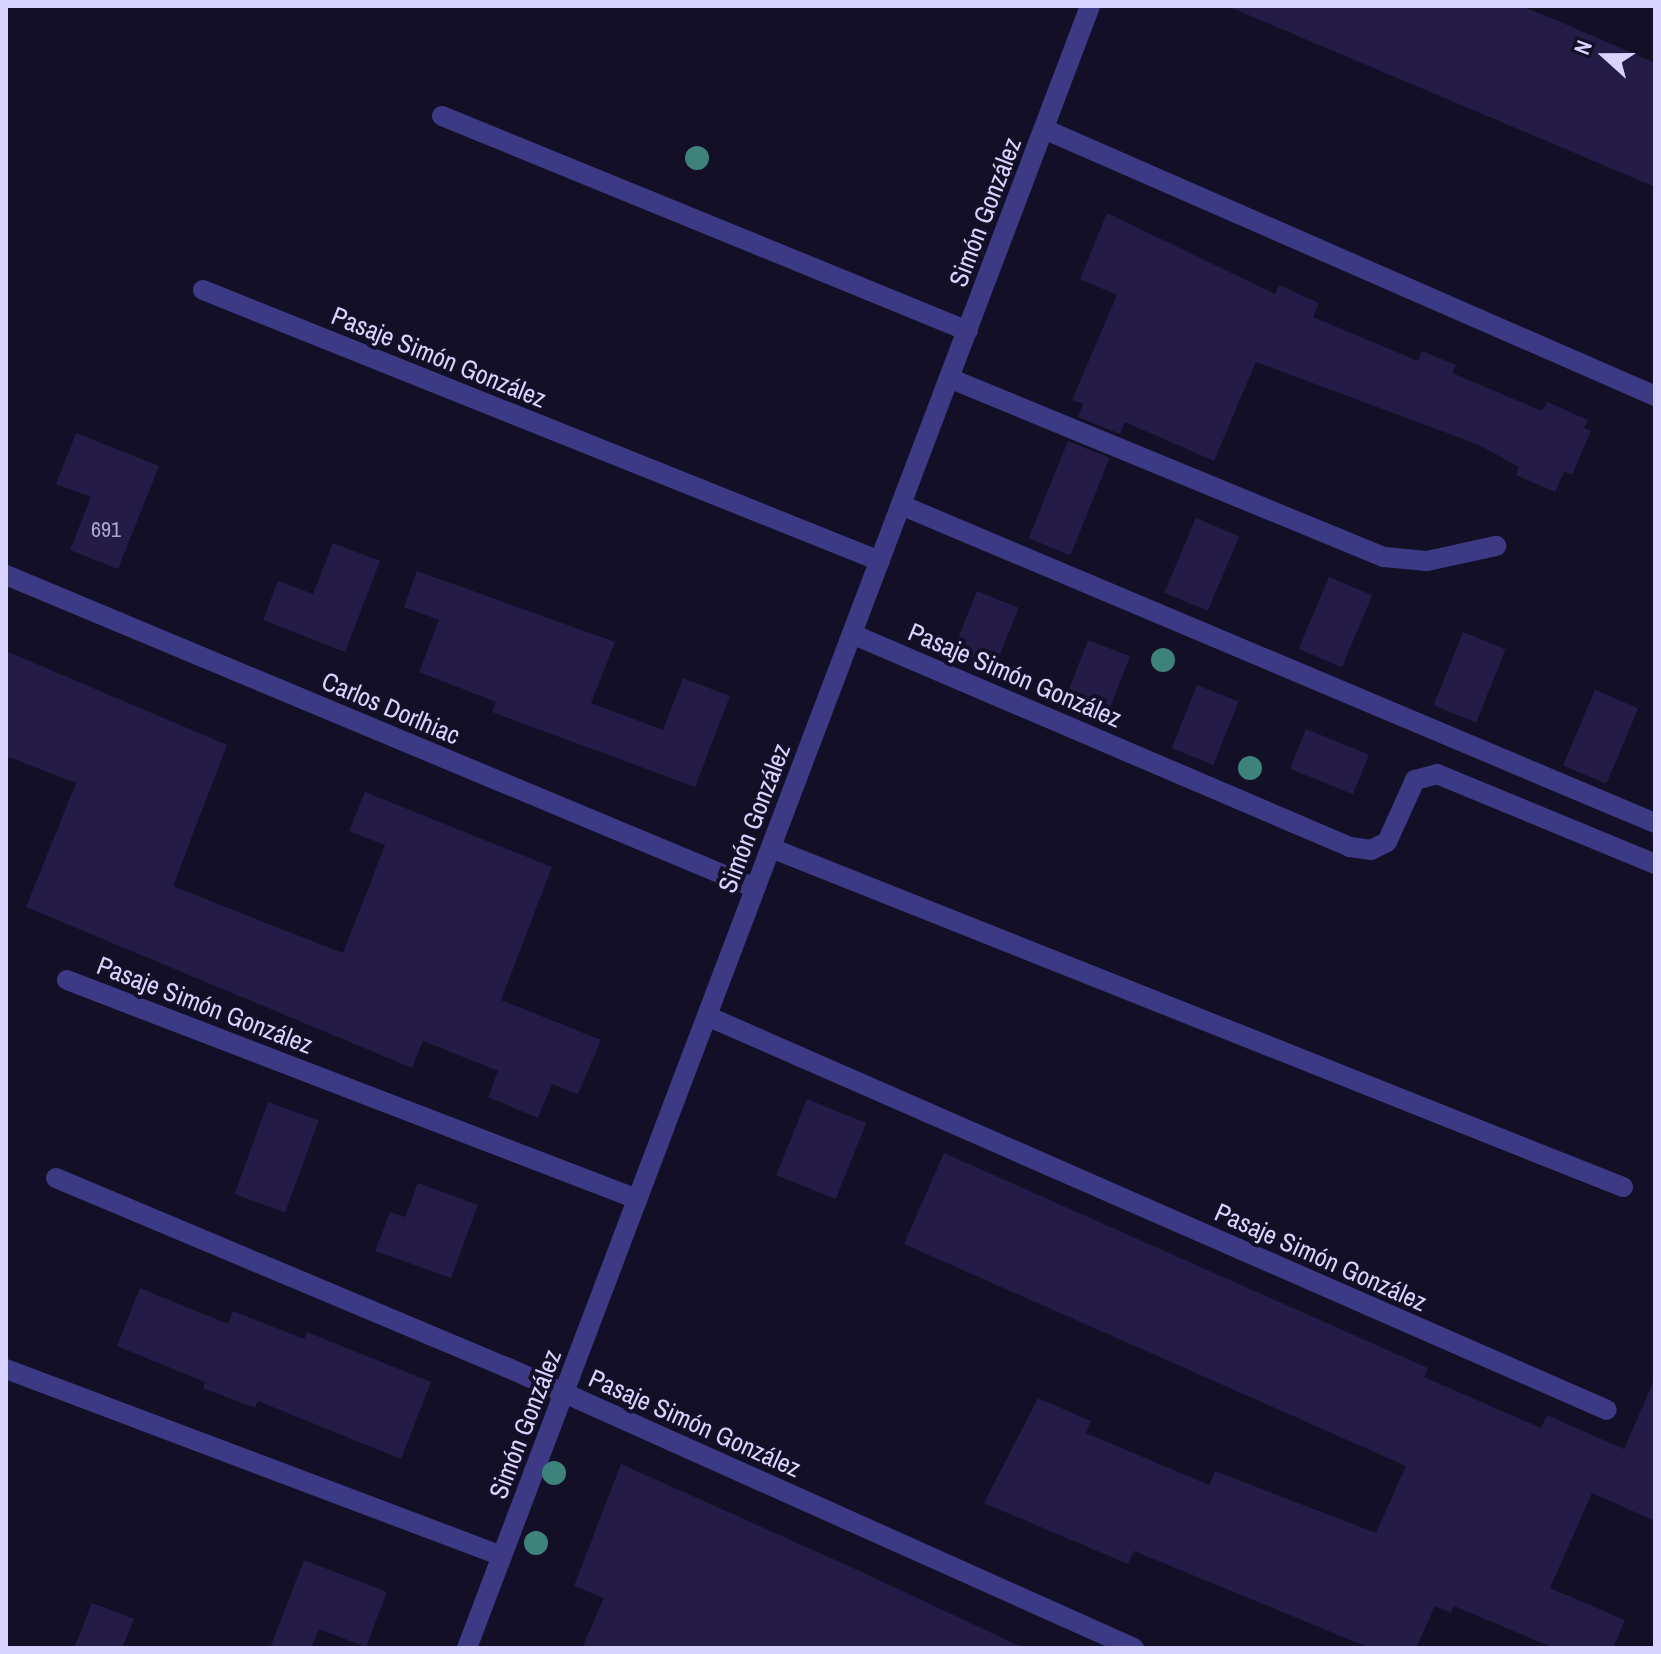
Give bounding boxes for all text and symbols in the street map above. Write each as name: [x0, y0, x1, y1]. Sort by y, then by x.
north arrow: [1565, 16, 1645, 96]
text: N: [1566, 36, 1599, 59]
street label: Simón González: [942, 133, 1028, 291]
street label: Pasaje Simón González: [327, 300, 551, 414]
house number: 691: [91, 517, 121, 543]
street label: Pasaje Simón González: [904, 616, 1126, 734]
street label: Carlos Dorlhiac: [317, 665, 465, 751]
street label: Simón González: [711, 739, 797, 897]
street label: Pasaje Simón González: [93, 949, 317, 1061]
street label: Pasaje Simón González: [1210, 1196, 1432, 1318]
street label: Simón González: [482, 1345, 568, 1503]
street label: Pasaje Simón González: [584, 1362, 806, 1484]

